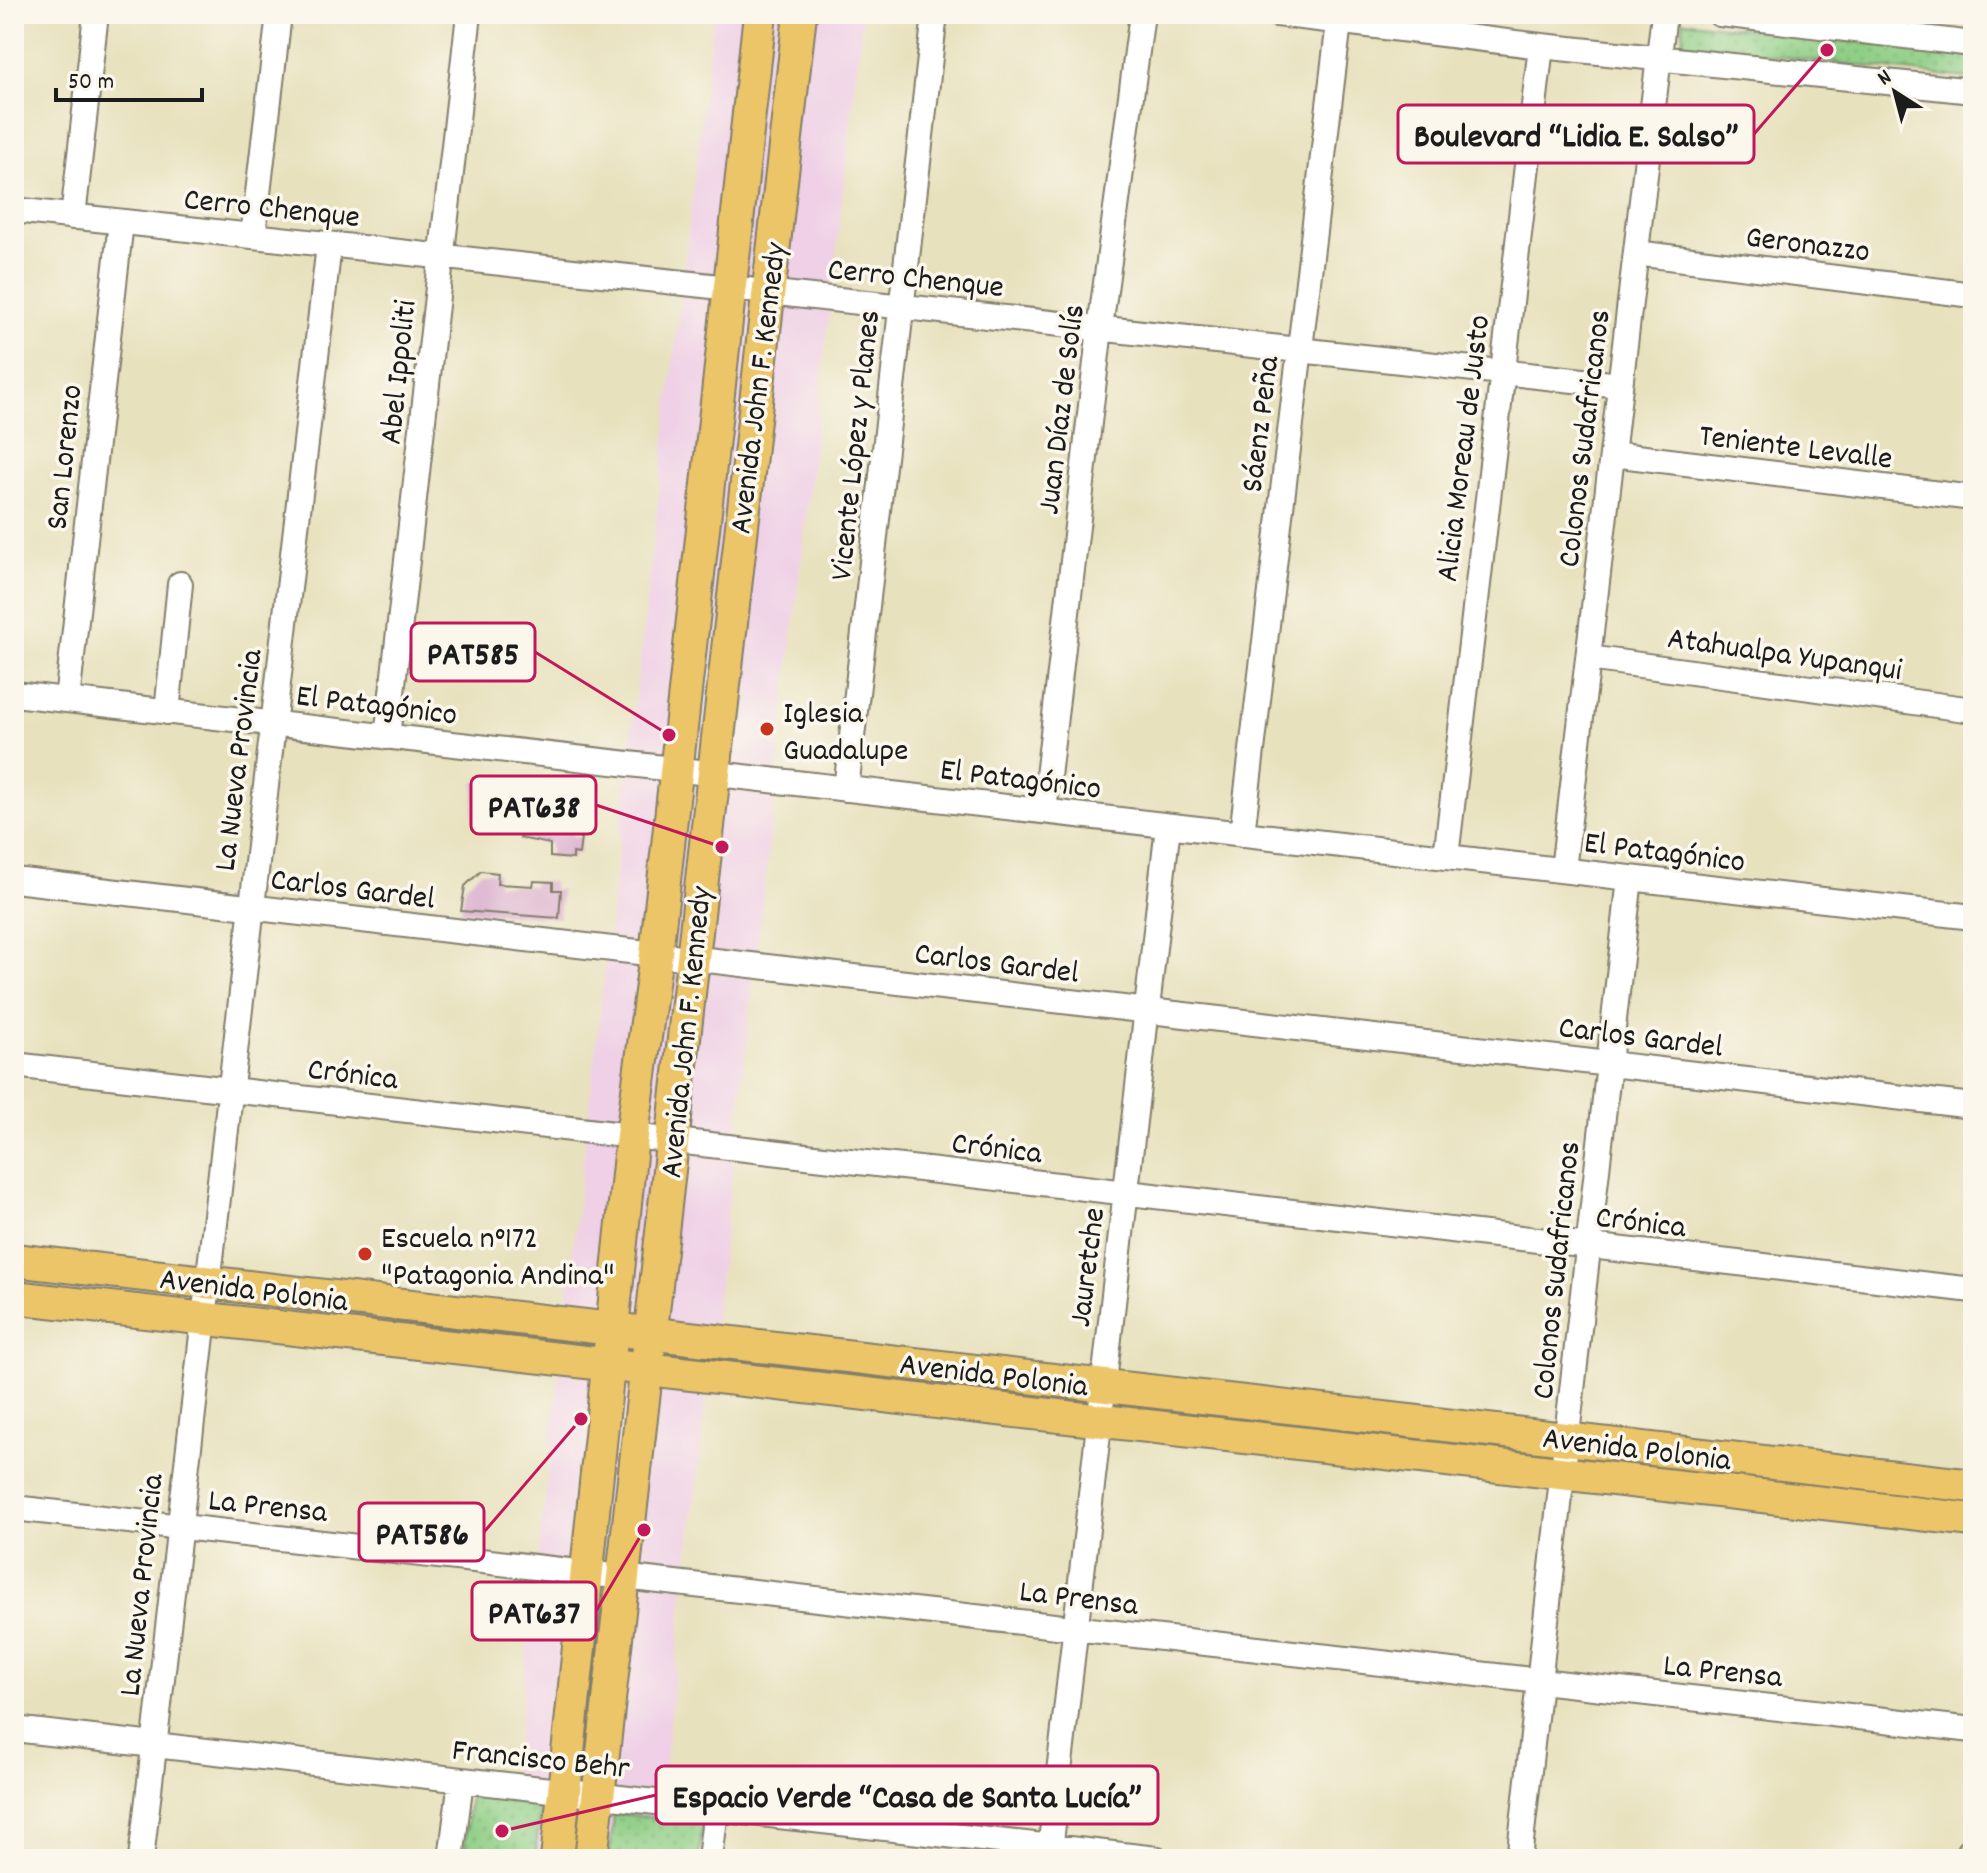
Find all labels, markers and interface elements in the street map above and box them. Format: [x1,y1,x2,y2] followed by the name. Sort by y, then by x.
[56,52,202,102] scale bar
[1855,52,1935,132] north arrow
[1872,63,1899,94] text: N
[68,66,114,100] text: 50 m
[1398,105,1754,163] callout: Boulevard “Lidia E. Salso”
[1414,115,1738,164] text: Boulevard “Lidia E. Salso”
[181,179,362,243] street label: Cerro Chenque
[1743,217,1872,277] street label: Geronazzo
[720,239,802,537] street label: Avenida John F. Kennedy
[825,249,1006,313] street label: Cerro Chenque
[371,298,431,447] street label: Abel Ippoliti
[1028,302,1100,517] street label: Juan Díaz de Solís
[1548,307,1626,570] street label: Colonos Sudafricanos
[821,308,895,583] street label: Vicente López y Planes
[1427,313,1505,585] street label: Alicia Moreau de Justo
[1232,353,1294,495] street label: Sáenz Peña
[36,383,97,532] street label: San Lorenzo
[1696,415,1895,485] street label: Teniente Levalle
[1664,618,1905,696] street label: Atahualpa Yupanqui
[411,623,535,681] callout: PAT585
[427,633,519,682] text: PAT585
[205,646,278,874] street label: La Nueva Provincia
[293,675,460,741] street label: El Patagónico
[783,693,908,776] place label: Iglesia Guadalupe
[758,720,776,738] marker: Iglesia Guadalupe
[937,749,1104,815] street label: El Patagónico
[471,776,596,834] callout: PAT638
[488,786,581,835] text: PAT638
[1581,822,1748,888] street label: El Patagónico
[268,859,438,925] street label: Carlos Gardel
[651,883,727,1181] street label: Avenida John F. Kennedy
[912,933,1082,999] street label: Carlos Gardel
[1556,1007,1726,1073] street label: Carlos Gardel
[305,1049,401,1105] street label: Crónica
[949,1123,1045,1179] street label: Crónica
[1523,1139,1595,1402] street label: Colonos Sudafricanos
[1593,1197,1689,1253] street label: Crónica
[1060,1205,1120,1330] street label: Jauretche
[381,1218,614,1301] place label: Escuela n°172 "Patagonia Andina"
[356,1245,374,1263] marker: Escuela n°172 "Patagonia Andina"
[157,1259,351,1327] street label: Avenida Polonia
[897,1344,1091,1412] street label: Avenida Polonia
[1540,1418,1734,1486] street label: Avenida Polonia
[109,1471,179,1699] street label: La Nueva Provincia
[206,1480,330,1538] street label: La Prensa
[359,1503,484,1561] callout: PAT586
[375,1513,469,1562] text: PAT586
[1016,1571,1141,1631] street label: La Prensa
[472,1582,596,1640] callout: PAT637
[488,1592,580,1641] text: PAT637
[1661,1645,1785,1703] street label: La Prensa
[449,1730,632,1794] street label: Francisco Behr
[656,1766,1158,1824] callout: Espacio Verde “Casa de Santa Lucía”
[672,1776,1142,1825] text: Espacio Verde “Casa de Santa Lucía”

